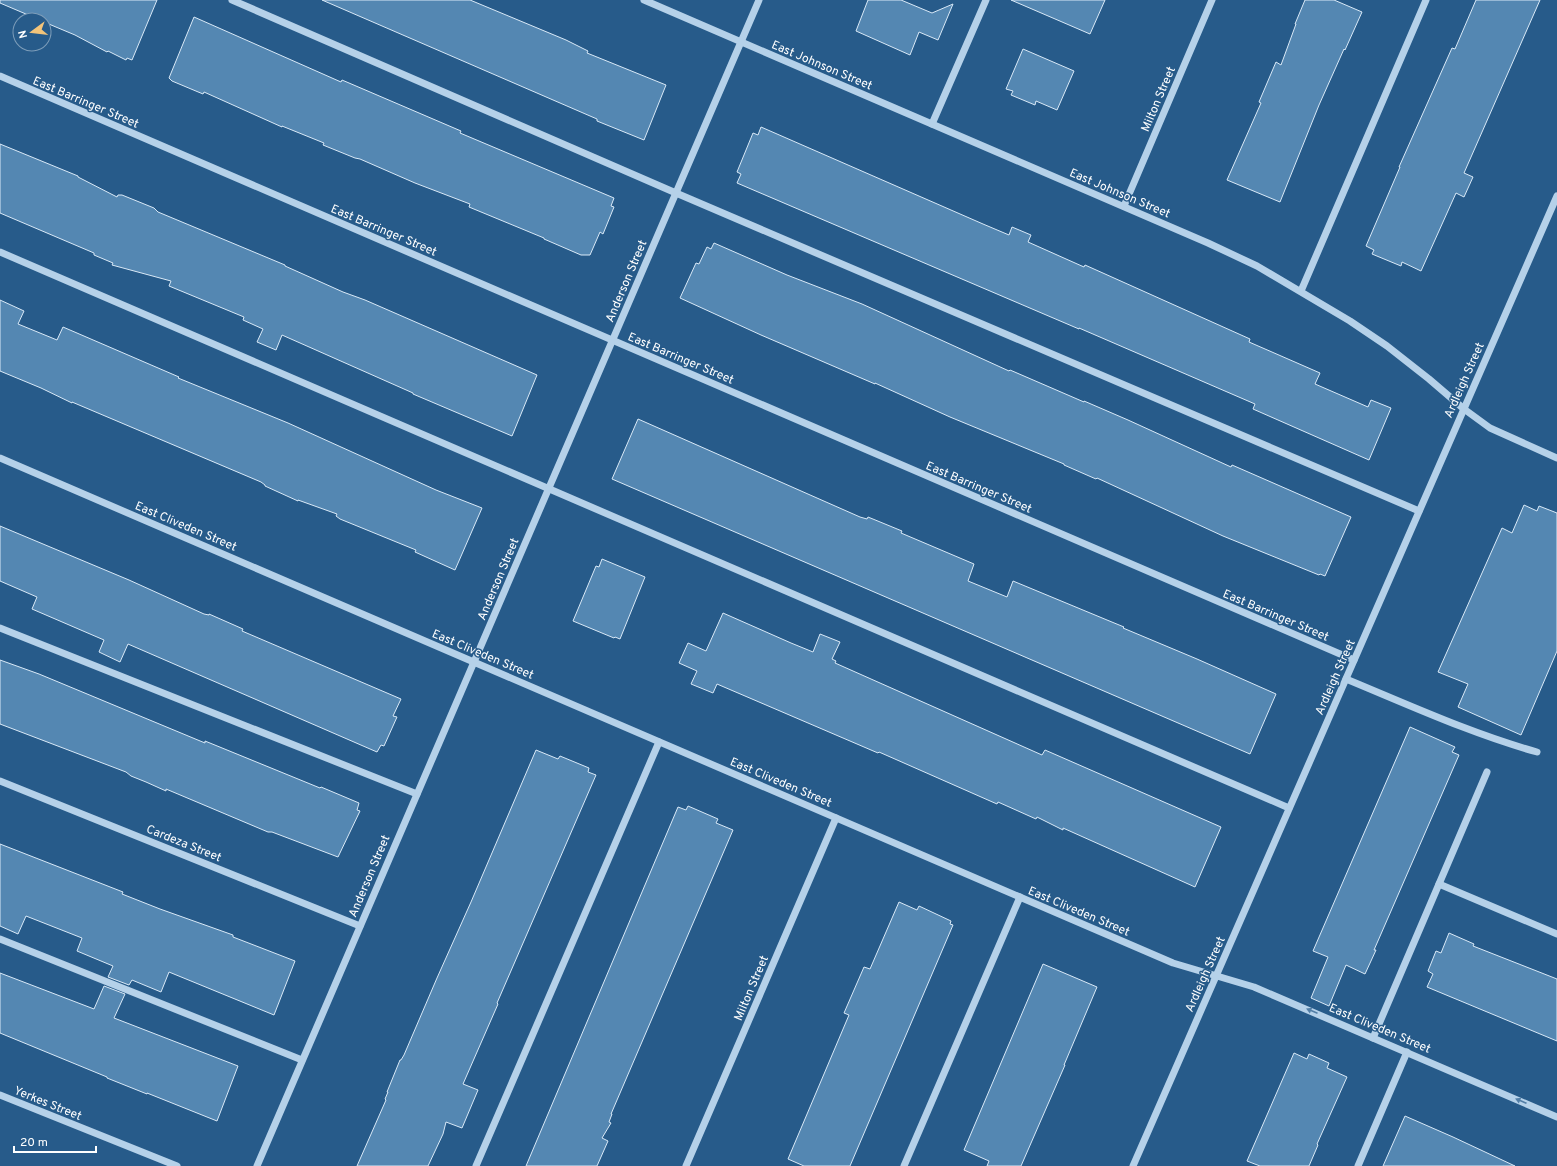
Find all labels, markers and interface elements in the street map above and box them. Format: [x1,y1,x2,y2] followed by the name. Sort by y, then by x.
[12,12,52,52] north arrow
[16,29,31,40] text: N
[769,37,874,94] street label: East Johnson Street
[1138,64,1180,135] street label: Milton Street
[30,73,141,133] street label: East Barringer Street
[1067,165,1172,222] street label: East Johnson Street
[328,201,439,261] street label: East Barringer Street
[602,238,651,325] street label: Anderson Street
[625,329,736,389] street label: East Barringer Street
[1441,340,1489,421] street label: Ardleigh Street
[923,458,1034,518] street label: East Barringer Street
[132,498,239,556] street label: East Cliveden Street
[474,536,523,623] street label: Anderson Street
[1220,586,1331,646] street label: East Barringer Street
[429,626,536,684] street label: East Cliveden Street
[1312,637,1360,718] street label: Ardleigh Street
[727,754,834,812] street label: East Cliveden Street
[144,822,224,866] street label: Cardeza Street
[345,833,394,920] street label: Anderson Street
[1025,883,1132,941] street label: East Cliveden Street
[1182,934,1230,1015] street label: Ardleigh Street
[731,953,773,1024] street label: Milton Street
[1326,1000,1433,1058] street label: East Cliveden Street
[1306,1008,1317,1014] one-way arrow
[11,1083,84,1125] street label: Yerkes Street
[1515,1098,1527,1104] one-way arrow
[14,1128,96,1154] scale bar
[20,1135,48,1151] text: 20 m

